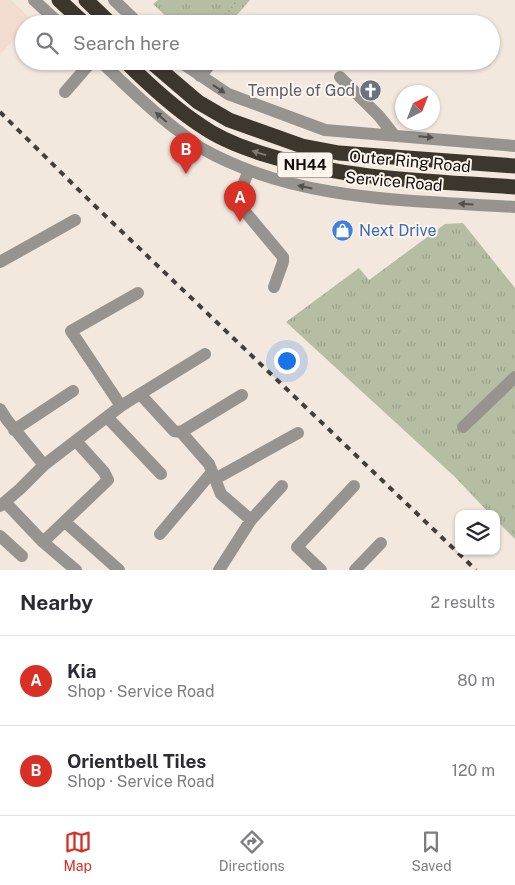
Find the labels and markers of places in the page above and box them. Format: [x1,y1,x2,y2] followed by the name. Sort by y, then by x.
[359,78,383,102] church icon: Temple of God
[248,81,355,100] place label: Temple of God
[170,133,202,174] pin: B
[224,181,256,222] pin: A
[331,218,355,242] shop icon: Next Drive
[359,221,437,240] place label: Next Drive

